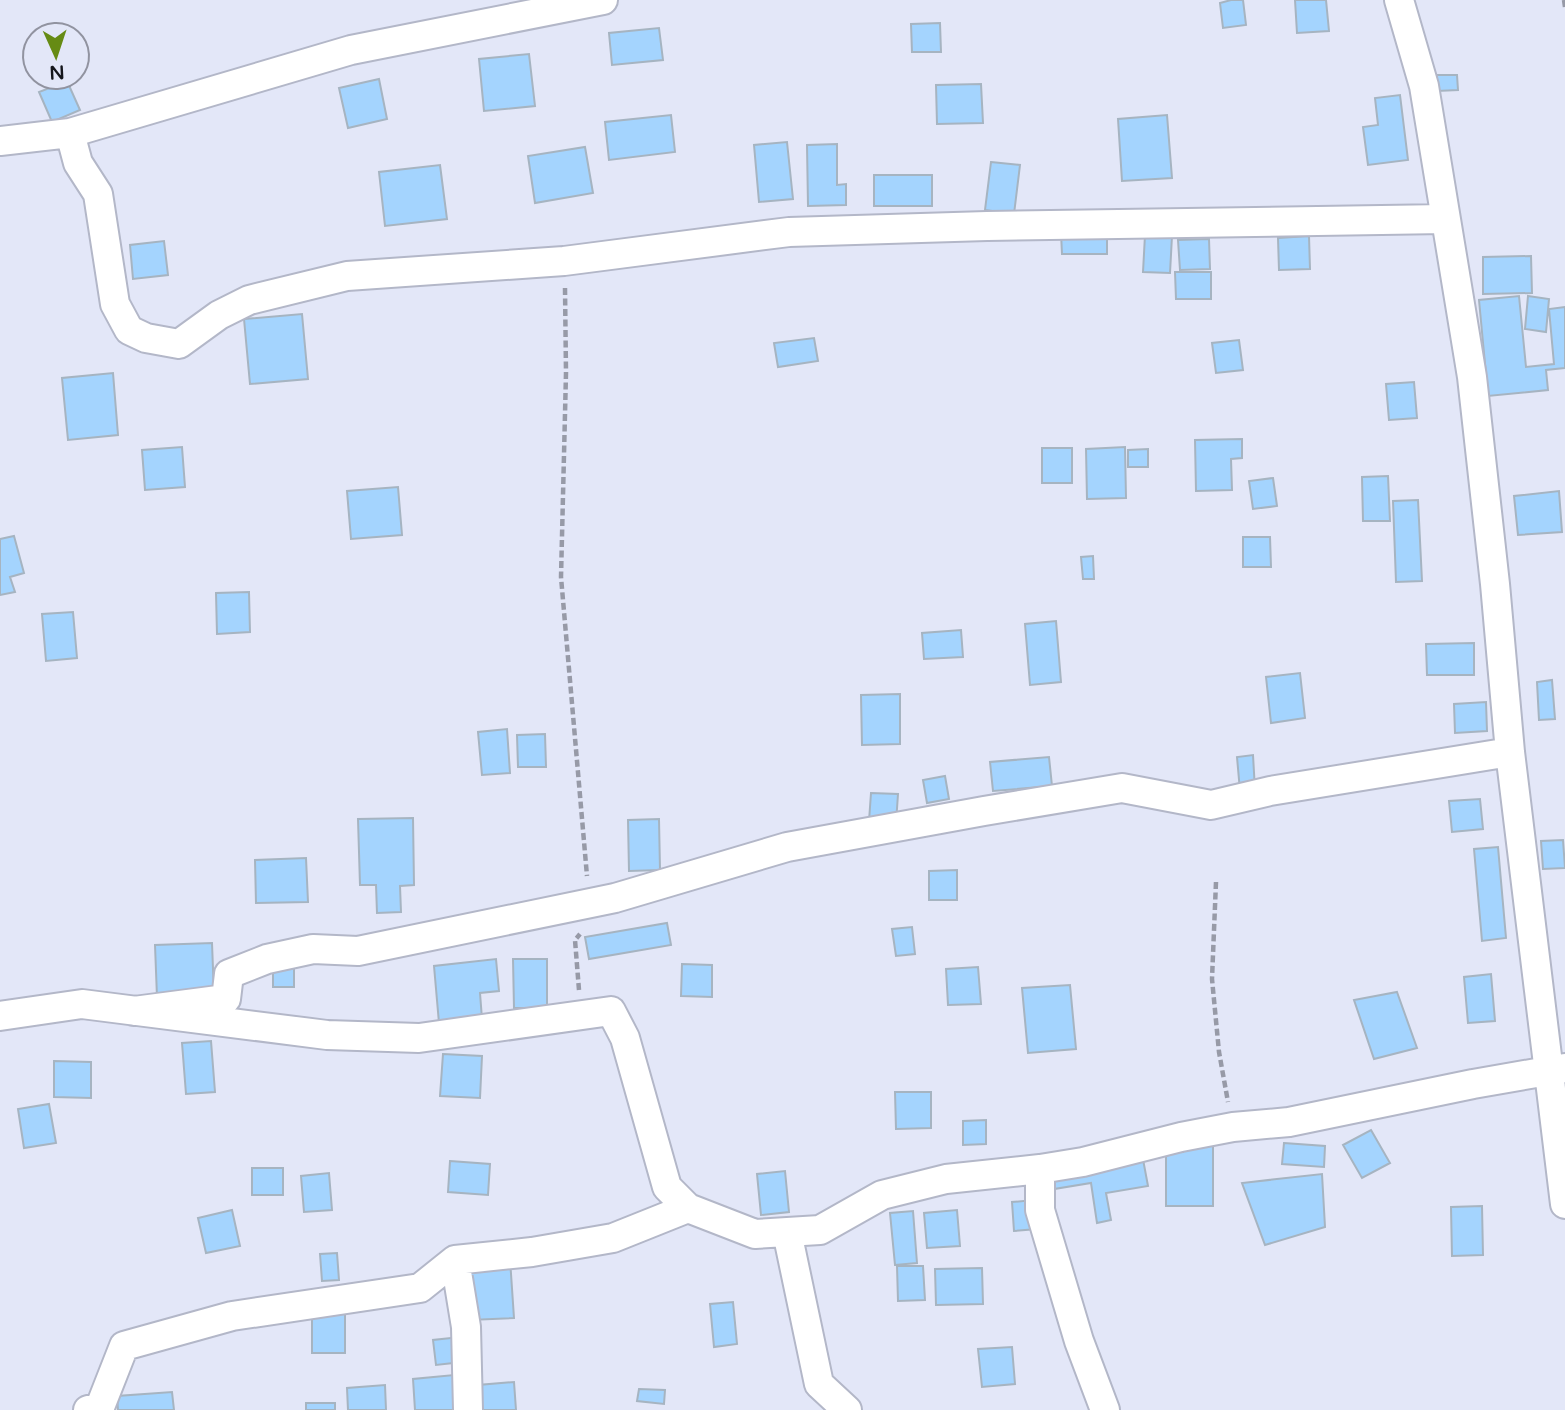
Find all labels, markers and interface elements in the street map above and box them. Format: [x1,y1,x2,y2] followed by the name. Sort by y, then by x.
[21,21,91,91] north arrow
[49,61,65,83] text: N

